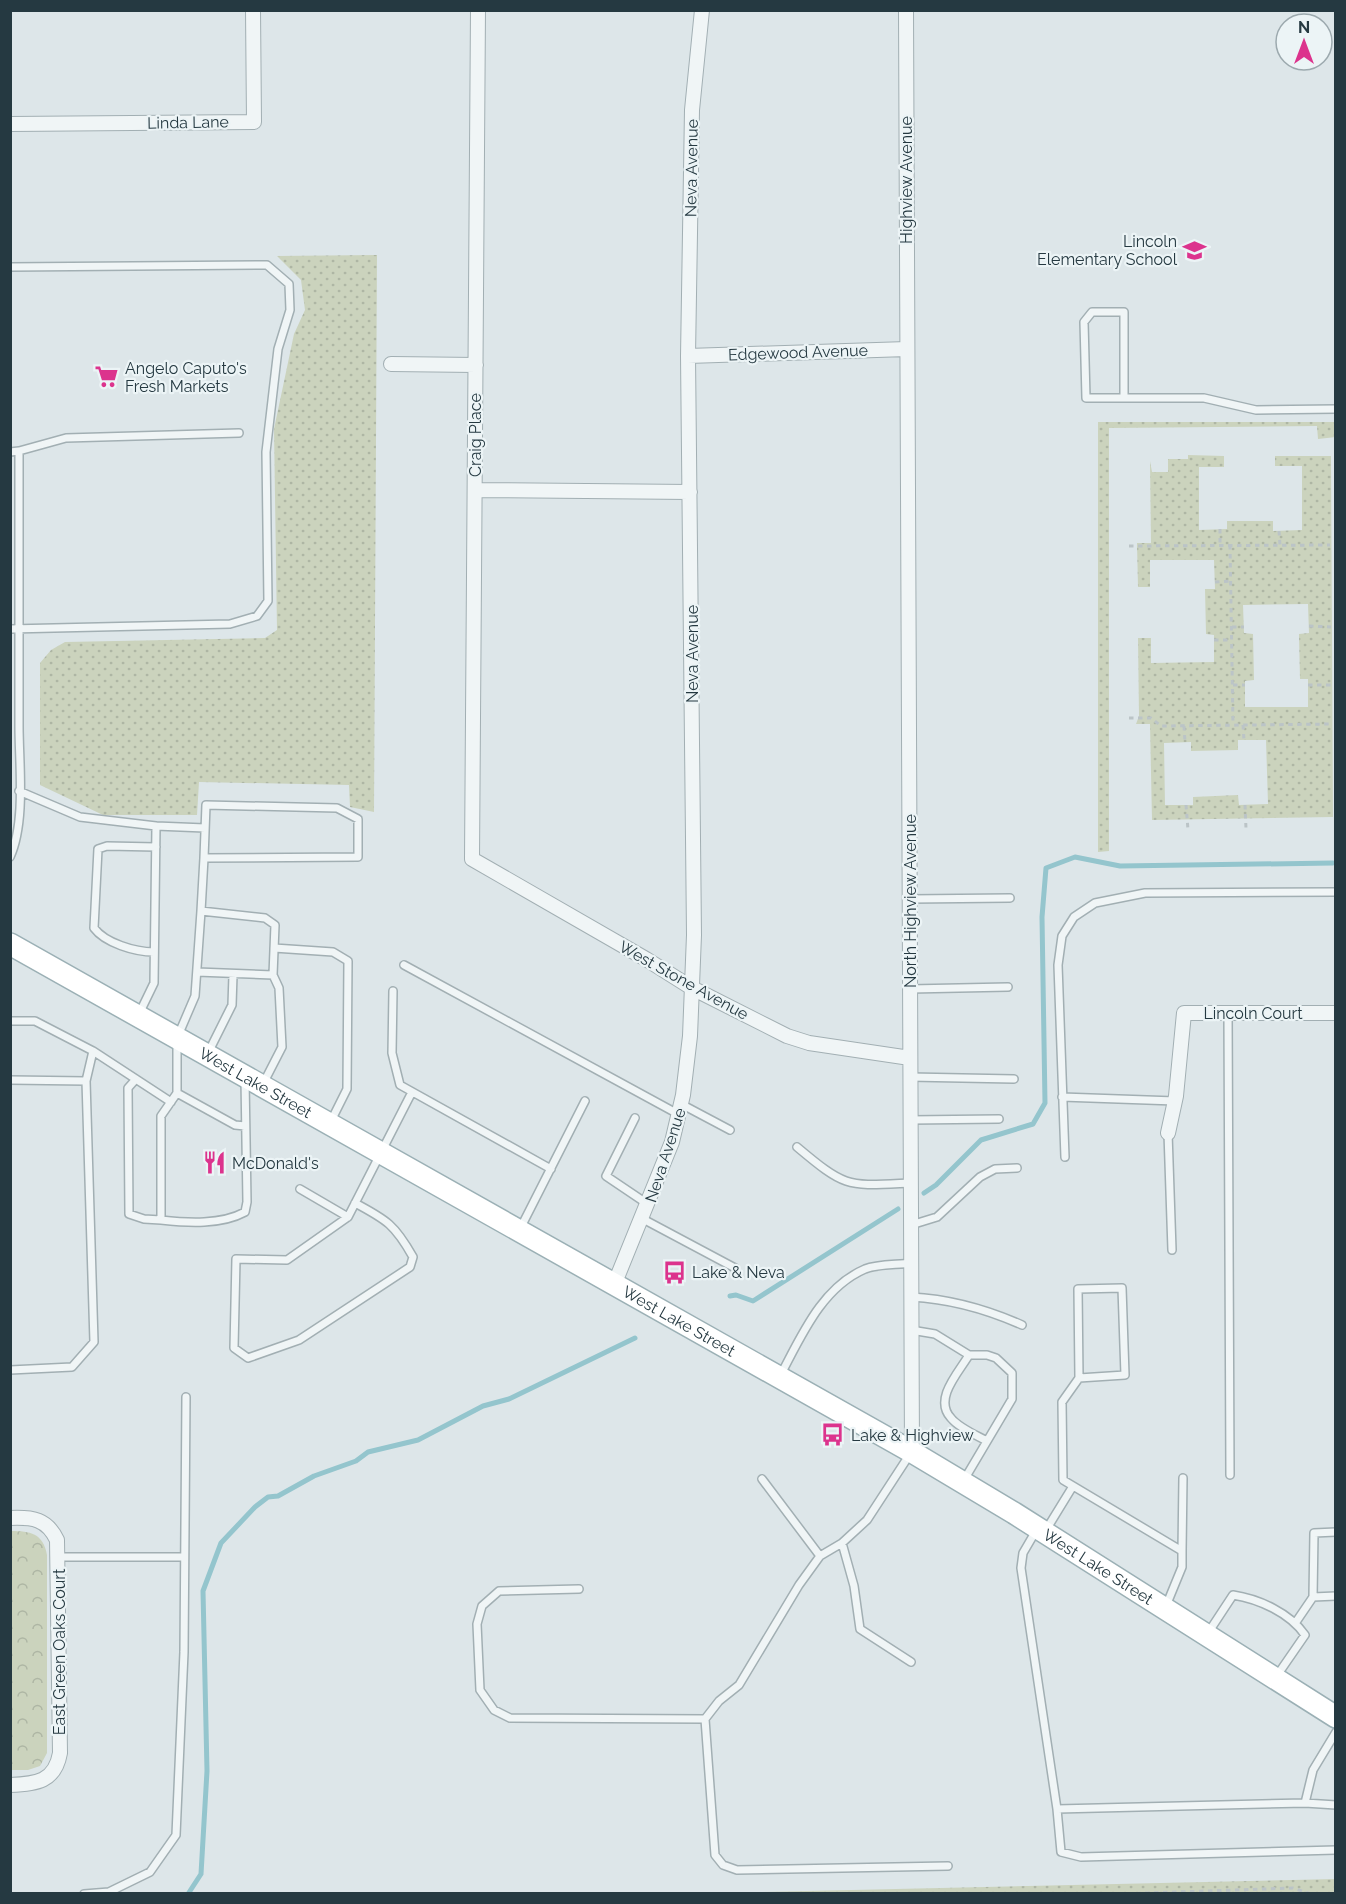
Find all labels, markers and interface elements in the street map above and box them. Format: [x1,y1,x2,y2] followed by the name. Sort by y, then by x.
[1274,12,1334,72] north arrow
[1298,18,1310,37] text: N
[147,112,229,133] street label: Linda Lane
[897,116,916,244] street label: Highview Avenue
[681,119,702,217] street label: Neva Avenue
[1037,232,1178,269] place label: Lincoln Elementary School
[1182,237,1208,263] school or university icon: Lincoln Elementary School
[728,341,868,364] street label: Edgewood Avenue
[125,359,247,396] place label: Angelo Caputo's Fresh Markets
[94,364,120,390] supermarket icon: Angelo Caputo's Fresh Markets
[466,393,485,477] street label: Craig Place
[683,605,702,703] street label: Neva Avenue
[901,814,920,988] street label: North Highview Avenue
[616,937,752,1024] street label: West Stone Avenue
[1203,1004,1303,1023] street label: Lincoln Court
[196,1044,316,1122] street label: West Lake Street
[641,1106,690,1205] street label: Neva Avenue
[201,1150,227,1176] restaurant icon: McDonald's
[232,1154,319,1173] place label: McDonald's
[661,1259,687,1285] bus stop icon: Lake & Neva
[692,1263,785,1282] place label: Lake & Neva
[619,1282,739,1361] street label: West Lake Street
[820,1422,846,1448] bus stop icon: Lake & Highview
[851,1426,974,1445] place label: Lake & Highview
[1040,1525,1157,1609] street label: West Lake Street
[50,1568,69,1735] street label: East Green Oaks Court

